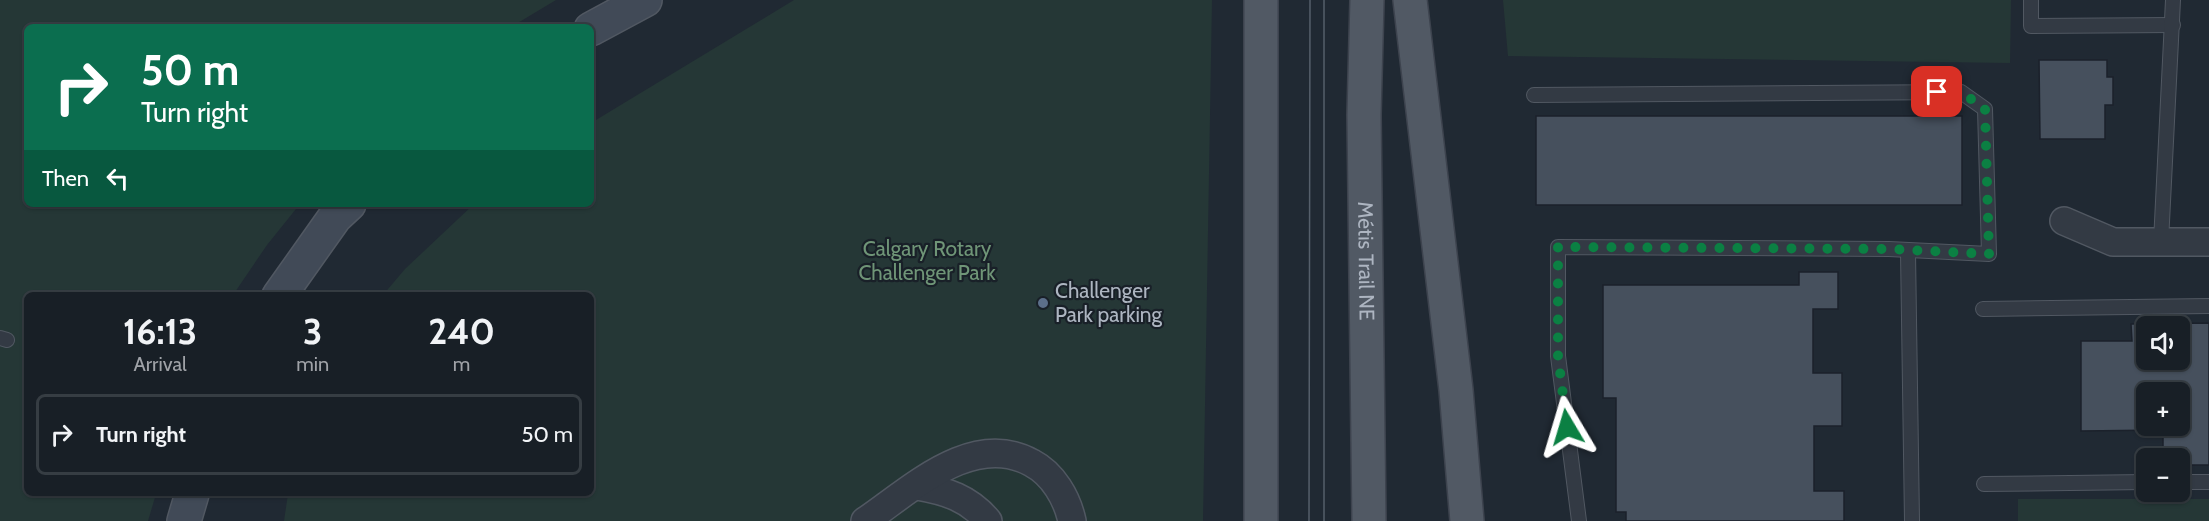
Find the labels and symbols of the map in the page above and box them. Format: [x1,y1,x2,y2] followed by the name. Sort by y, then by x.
[1911,66,1962,117] pin
[1353,201,1380,321] street label: Métis Trail NE
[858,236,996,285] park label: Calgary Rotary Challenger Park
[1055,278,1163,327] place label: Challenger Park parking
[1036,296,1050,310] marker: Challenger Park parking
[1535,395,1599,459] position arrow

